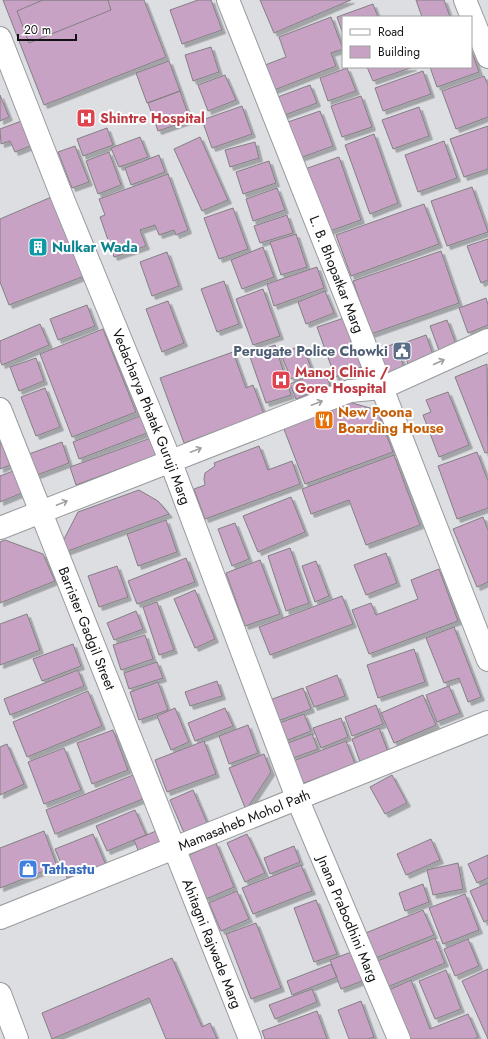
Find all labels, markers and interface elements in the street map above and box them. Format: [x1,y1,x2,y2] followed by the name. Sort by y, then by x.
[18,16,76,42] scale bar
[342,16,472,68] legend
[24,21,51,39] text: 20 m
[378,23,404,41] text: Road
[378,43,420,61] text: Building
[75,107,97,129] hospital icon: Shintre Hospital
[100,108,205,128] place label: Shintre Hospital
[305,213,369,336] street label: L. B. Bhopatkar Marg
[27,236,49,258] building icon: Nulkar Wada
[52,237,138,257] place label: Nulkar Wada
[107,326,196,507] street label: Vedacharya Phatak Guruji Marg
[391,340,413,362] public building icon: Perugate Police Chowki
[233,341,388,361] place label: Perugate Police Chowki
[433,358,445,365] one-way arrow
[295,362,389,398] place label: Manoj Clinic / Gore Hospital
[270,369,292,391] hospital icon: Manoj Clinic / Gore Hospital
[311,399,323,407] one-way arrow
[338,402,444,438] place label: New Poona Boarding House
[313,409,335,431] restaurant icon: New Poona Boarding House
[190,445,202,453] one-way arrow
[56,498,68,506] one-way arrow
[54,564,121,694] street label: Barrister Gadgil Street
[175,784,313,856] street label: Mamasaheb Mohol Path
[312,851,384,985] street label: Jnana Prabodhini Marg
[17,858,39,880] shop icon: Tathastu
[42,859,95,879] place label: Tathastu
[177,876,247,1011] street label: Ahitagni Rajwade Marg

